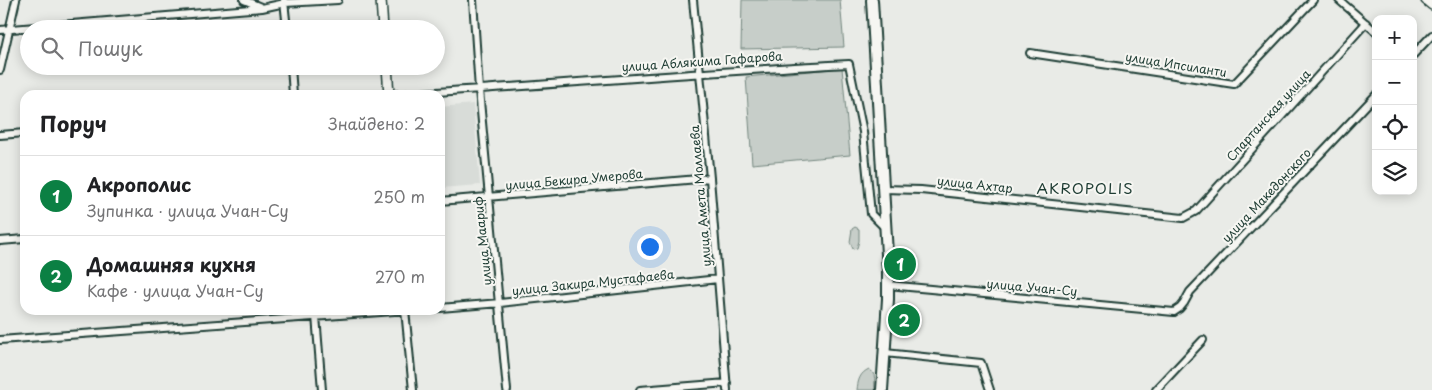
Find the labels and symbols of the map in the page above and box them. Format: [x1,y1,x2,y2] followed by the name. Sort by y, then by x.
[621,46,784,76] street label: улица Аблякима Гафарова
[1124,47,1228,81] street label: улица Ипсиланти
[1222,65,1315,165] street label: Спартанская улица
[685,124,715,268] street label: улица Амета Моллаева
[1217,144,1315,246] street label: улица Македонского
[504,164,644,194] street label: улица Бекира Умерова
[936,171,1014,197] street label: улица Ахтар
[1036,176,1134,199] district label: AKROPOLIS
[468,195,496,286] street label: улица Маариф
[637,234,663,260] your location
[884,245,916,283] pin: 1
[511,264,676,299] street label: улица Закира Мустафаева
[986,274,1078,300] street label: улица Учан-Су
[888,301,920,339] pin: 2

